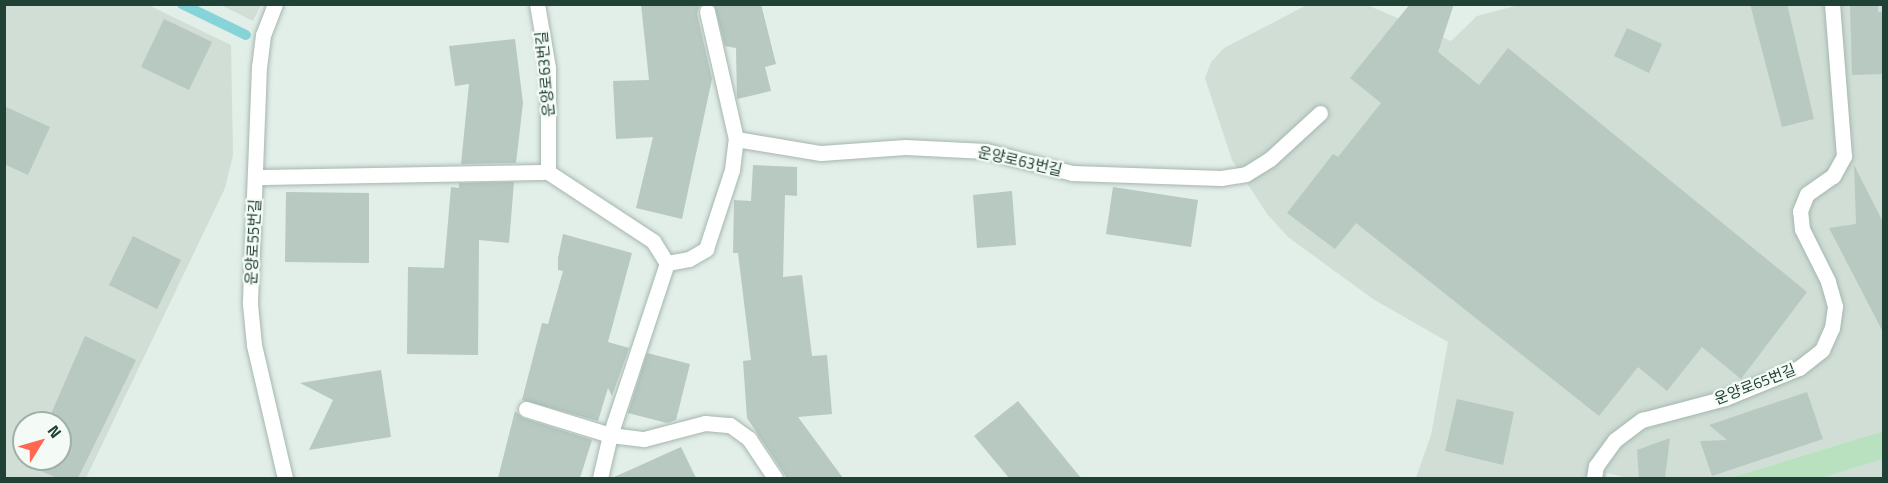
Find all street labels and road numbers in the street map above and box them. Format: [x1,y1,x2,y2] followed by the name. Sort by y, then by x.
[532,30,558,118] street label: 운양로63번길
[976,143,1064,179] street label: 운양로63번길
[242,199,264,285] street label: 운양로55번길
[1712,360,1798,408] street label: 운양로65번길

